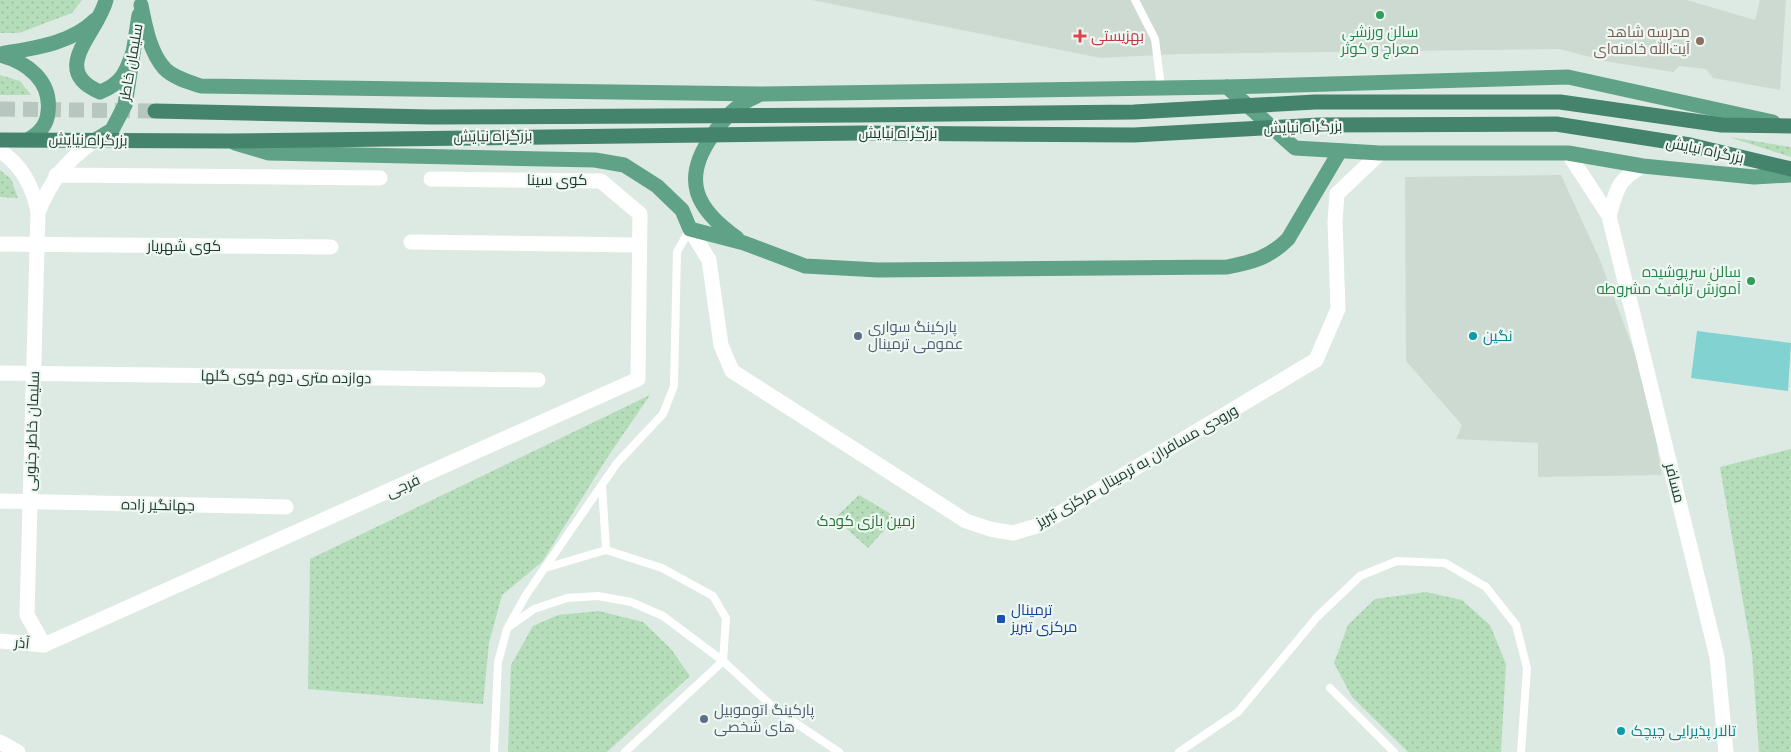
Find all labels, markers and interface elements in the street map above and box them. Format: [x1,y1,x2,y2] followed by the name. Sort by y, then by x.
[1374,9,1386,21] marker: سالن ورزشی معراج و کوثر
[116,22,149,103] street label: سلیمان خاطر
[1340,24,1419,60] place label: سالن ورزشی معراج و کوثر
[1593,24,1690,60] place label: مدرسه شاهد آیت‌الله خامنه‌ای
[1091,28,1144,47] place label: بهزیستی
[1073,29,1087,43] marker: بهزیستی
[1694,35,1706,47] marker: مدرسه شاهد آیت‌الله خامنه‌ای
[1263,118,1343,139] street label: بزرگراه نیایش
[859,125,937,144] street label: بزرگراه نیایش
[453,127,533,148] street label: بزرگراه نیایش
[48,131,128,152] street label: بزرگراه نیایش
[1664,134,1745,169] street label: بزرگراه نیایش
[527,172,587,191] street label: کوی سینا
[146,238,221,257] street label: کوی شهریار
[1596,264,1741,300] place label: سالن سرپوشیده آموزش ترافیک مشروطه
[1745,275,1757,287] marker: سالن سرپوشیده آموزش ترافیک مشروطه
[868,319,963,355] place label: پارکینگ سواری عمومی ترمینال
[1483,328,1513,347] place label: نگین
[852,330,864,342] marker: پارکینگ سواری عمومی ترمینال
[1467,330,1479,342] marker: نگین
[200,368,372,389] street label: دوازده متری دوم کوی گلها
[22,371,45,491] street label: سلیمان خاطر جنوبی
[1032,402,1242,534] street label: ورودی مسافران به ترمینال مرکزی تبریز
[1659,460,1688,505] street label: مسافر
[384,472,424,503] street label: فرجی
[121,496,195,517] street label: جهانگیر زاده
[817,513,915,532] park label: زمین بازی کودک
[1010,602,1077,638] place label: ترمینال مرکزی تبریز
[995,613,1007,625] marker: ترمینال مرکزی تبریز
[12,634,30,655] street label: آذر
[714,702,814,738] place label: پارکینگ اتوموبیل های شخصی
[698,713,710,725] marker: پارکینگ اتوموبیل های شخصی
[1631,723,1736,742] place label: تالار پذیرایی چیچک
[1615,725,1627,737] marker: تالار پذیرایی چیچک

